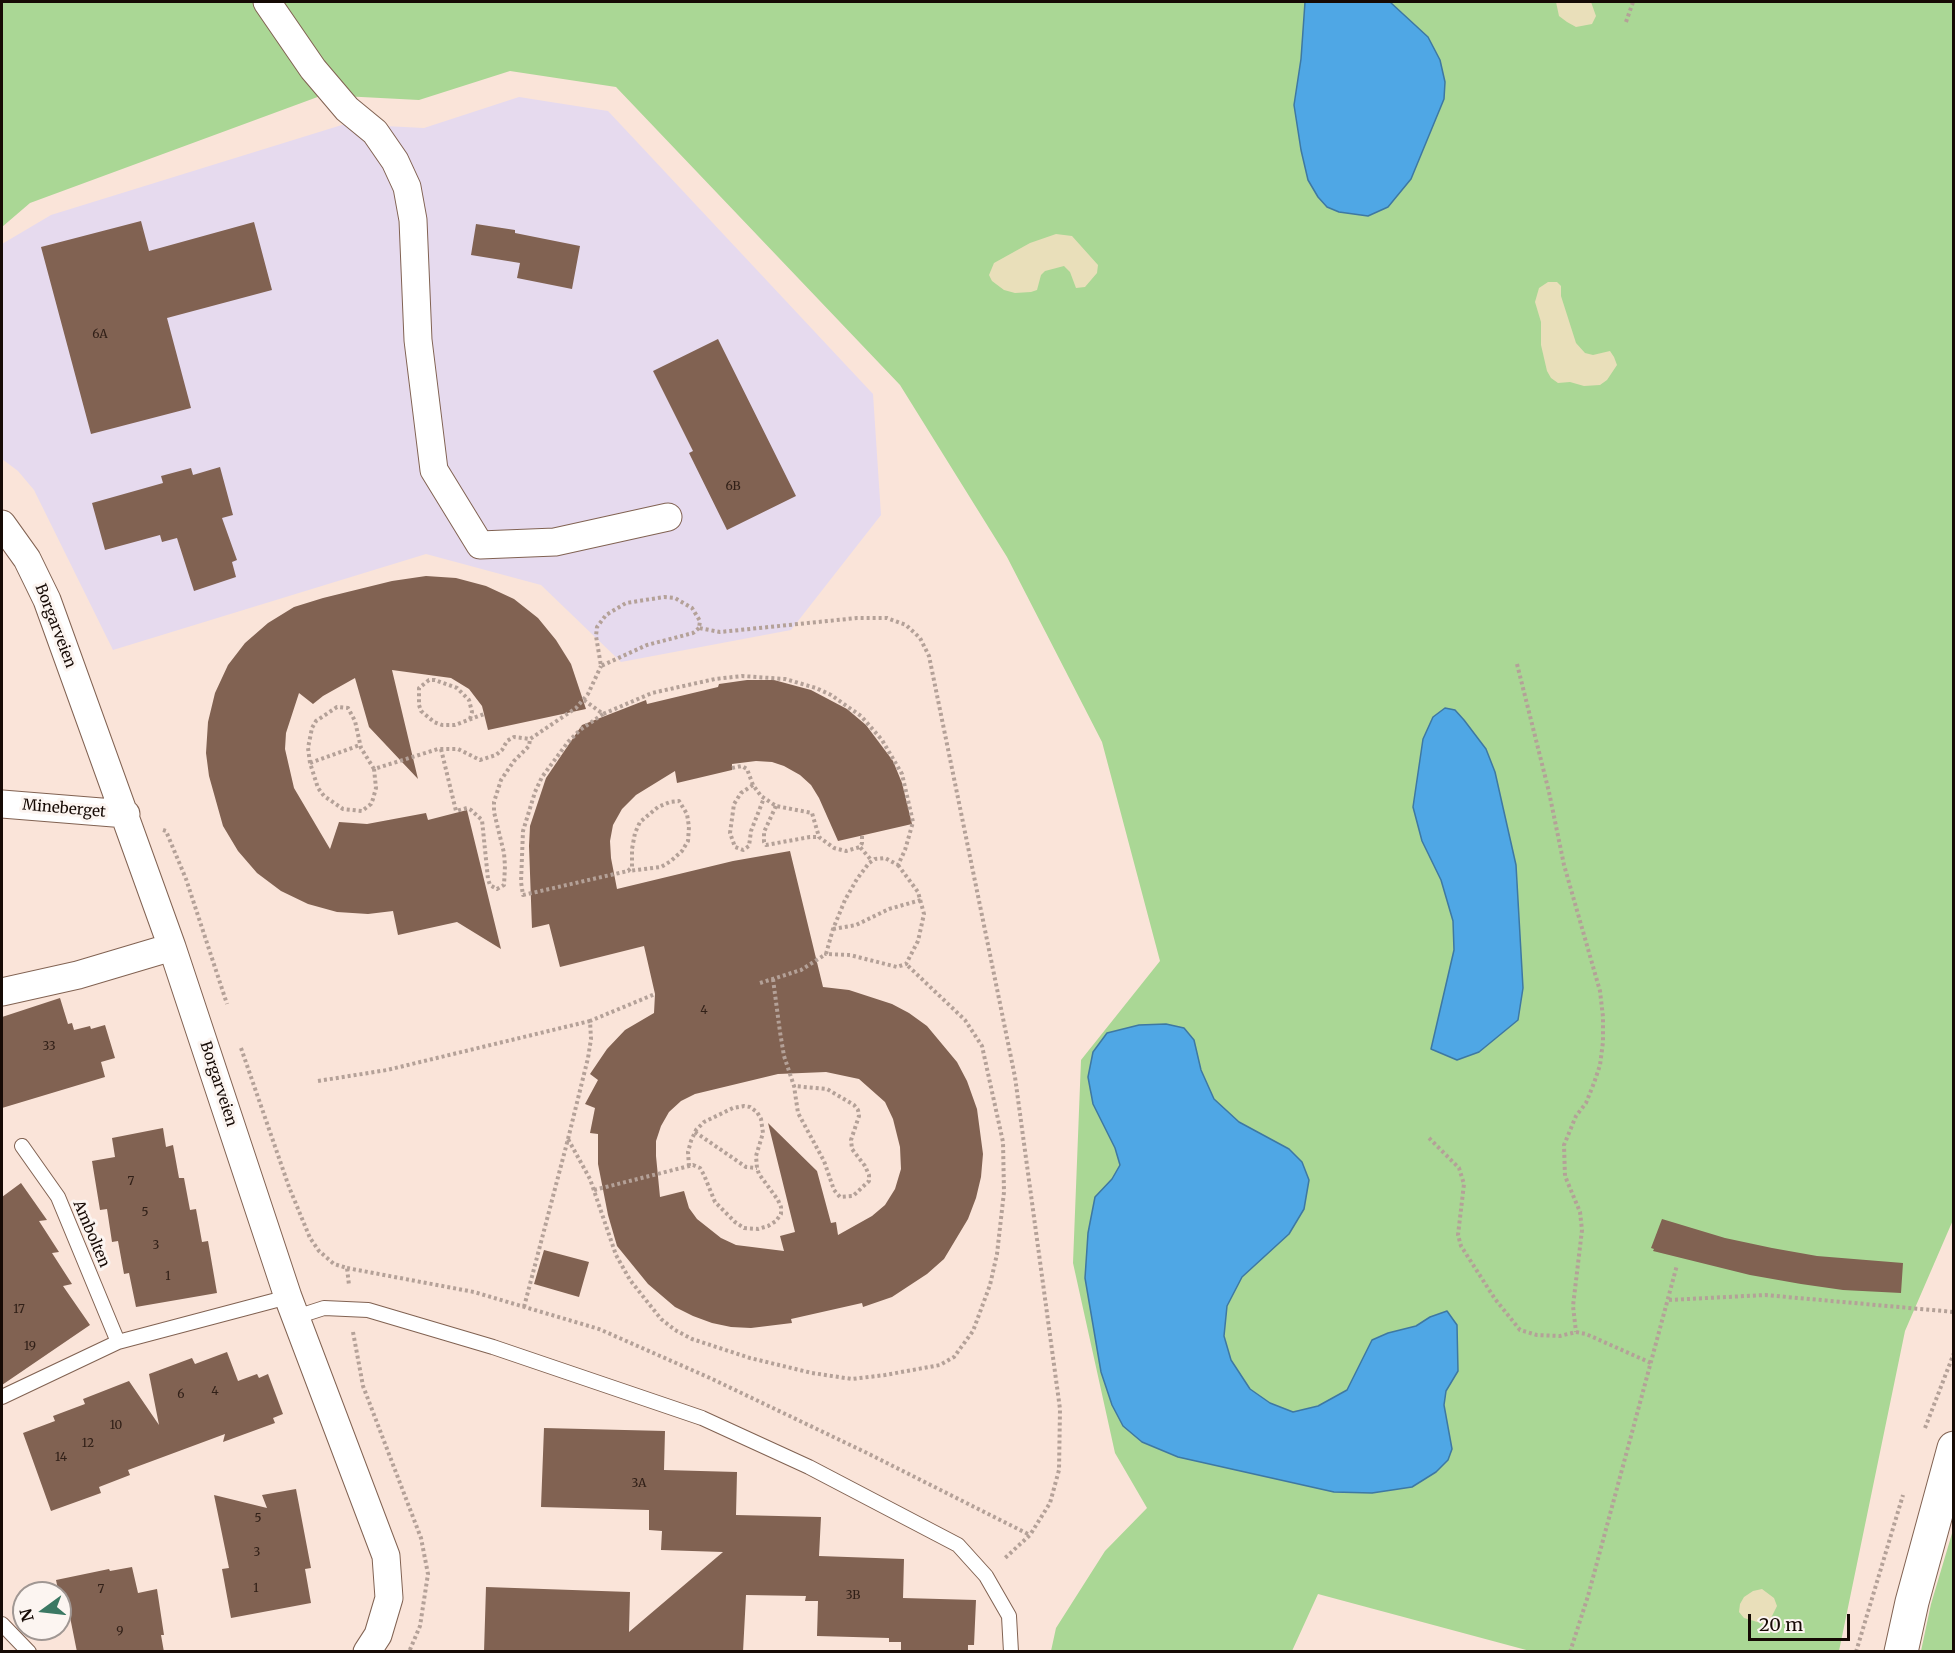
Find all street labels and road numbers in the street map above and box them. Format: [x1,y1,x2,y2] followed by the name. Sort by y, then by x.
[31,581,79,671] street label: Borgarveien
[22,796,106,822] street label: Mineberget
[196,1039,240,1129] street label: Borgarveien
[69,1198,113,1270] street label: Ambolten

